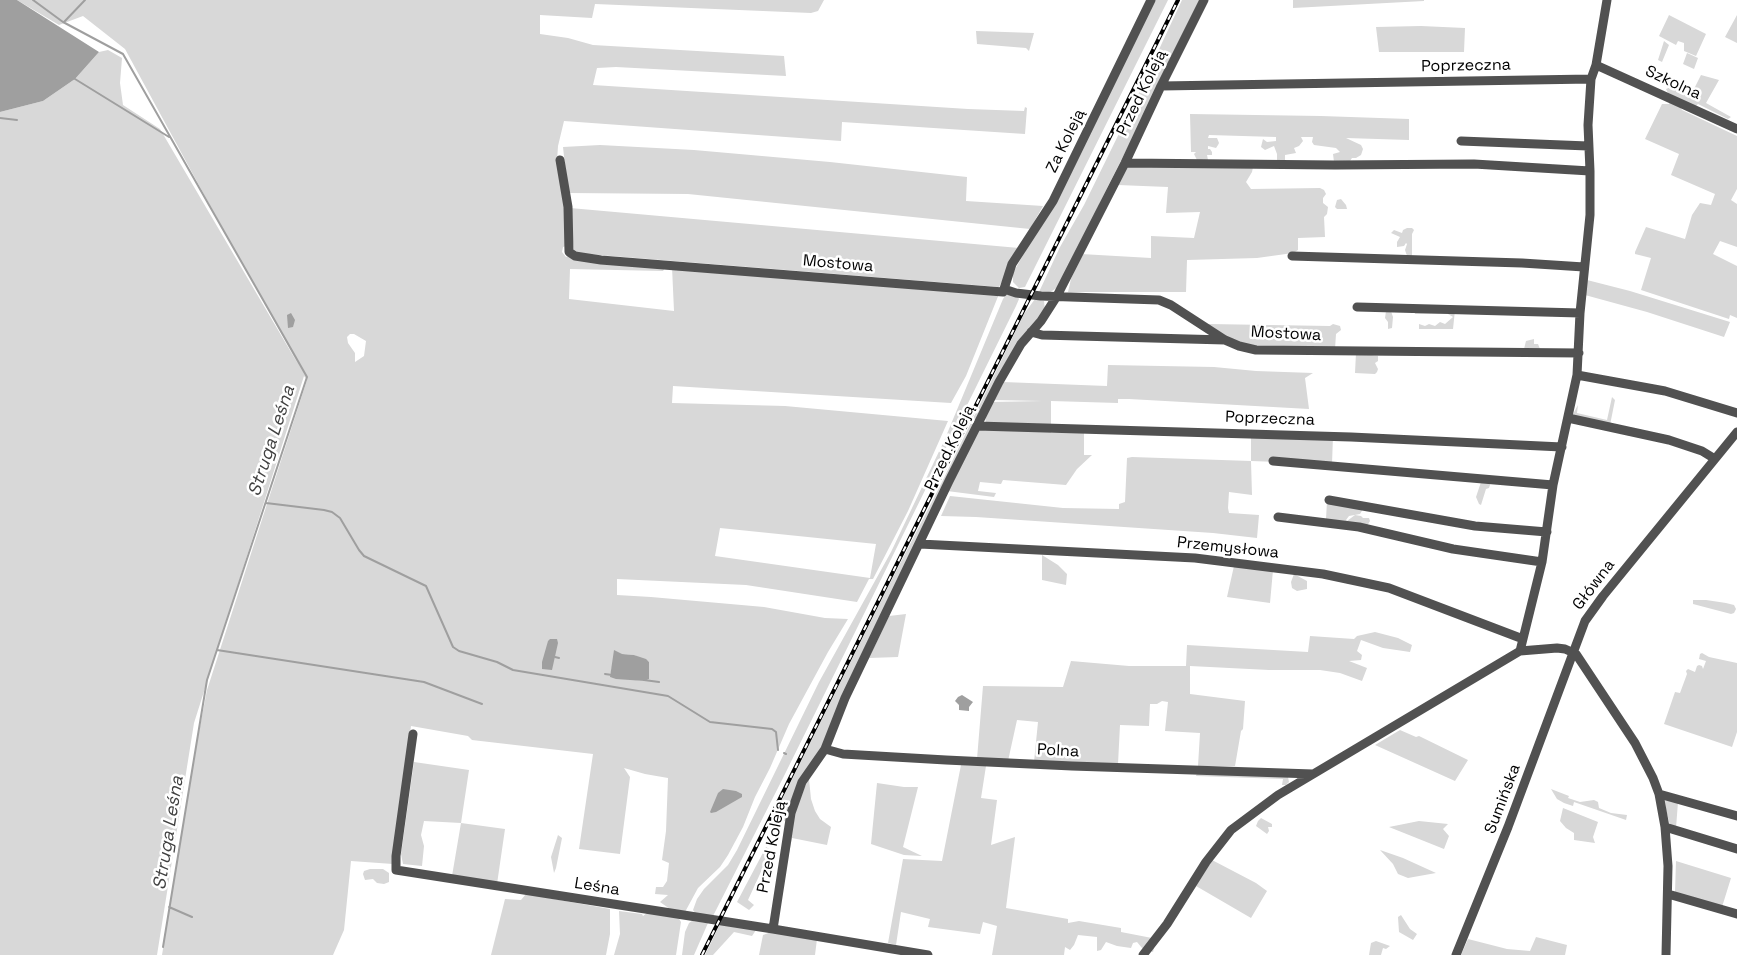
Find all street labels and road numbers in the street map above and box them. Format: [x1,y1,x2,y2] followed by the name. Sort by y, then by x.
[1113,47,1171,139] street label: Przed Koleją
[1421,56,1511,76] street label: Poprzeczna
[1642,62,1704,104] street label: Szkolna
[1042,106,1090,176] street label: Za Koleją
[802,251,874,277] street label: Mostowa
[1250,323,1322,345] street label: Mostowa
[921,402,979,494] street label: Przed Koleją
[1225,408,1315,430] street label: Poprzeczna
[1176,533,1280,563] street label: Przemysłowa
[1569,556,1619,614] street label: Główna
[1036,740,1080,762] street label: Polna
[1481,761,1525,837] street label: Sumińska
[754,799,790,895] street label: Przed Koleją
[573,874,621,900] street label: Leśna

